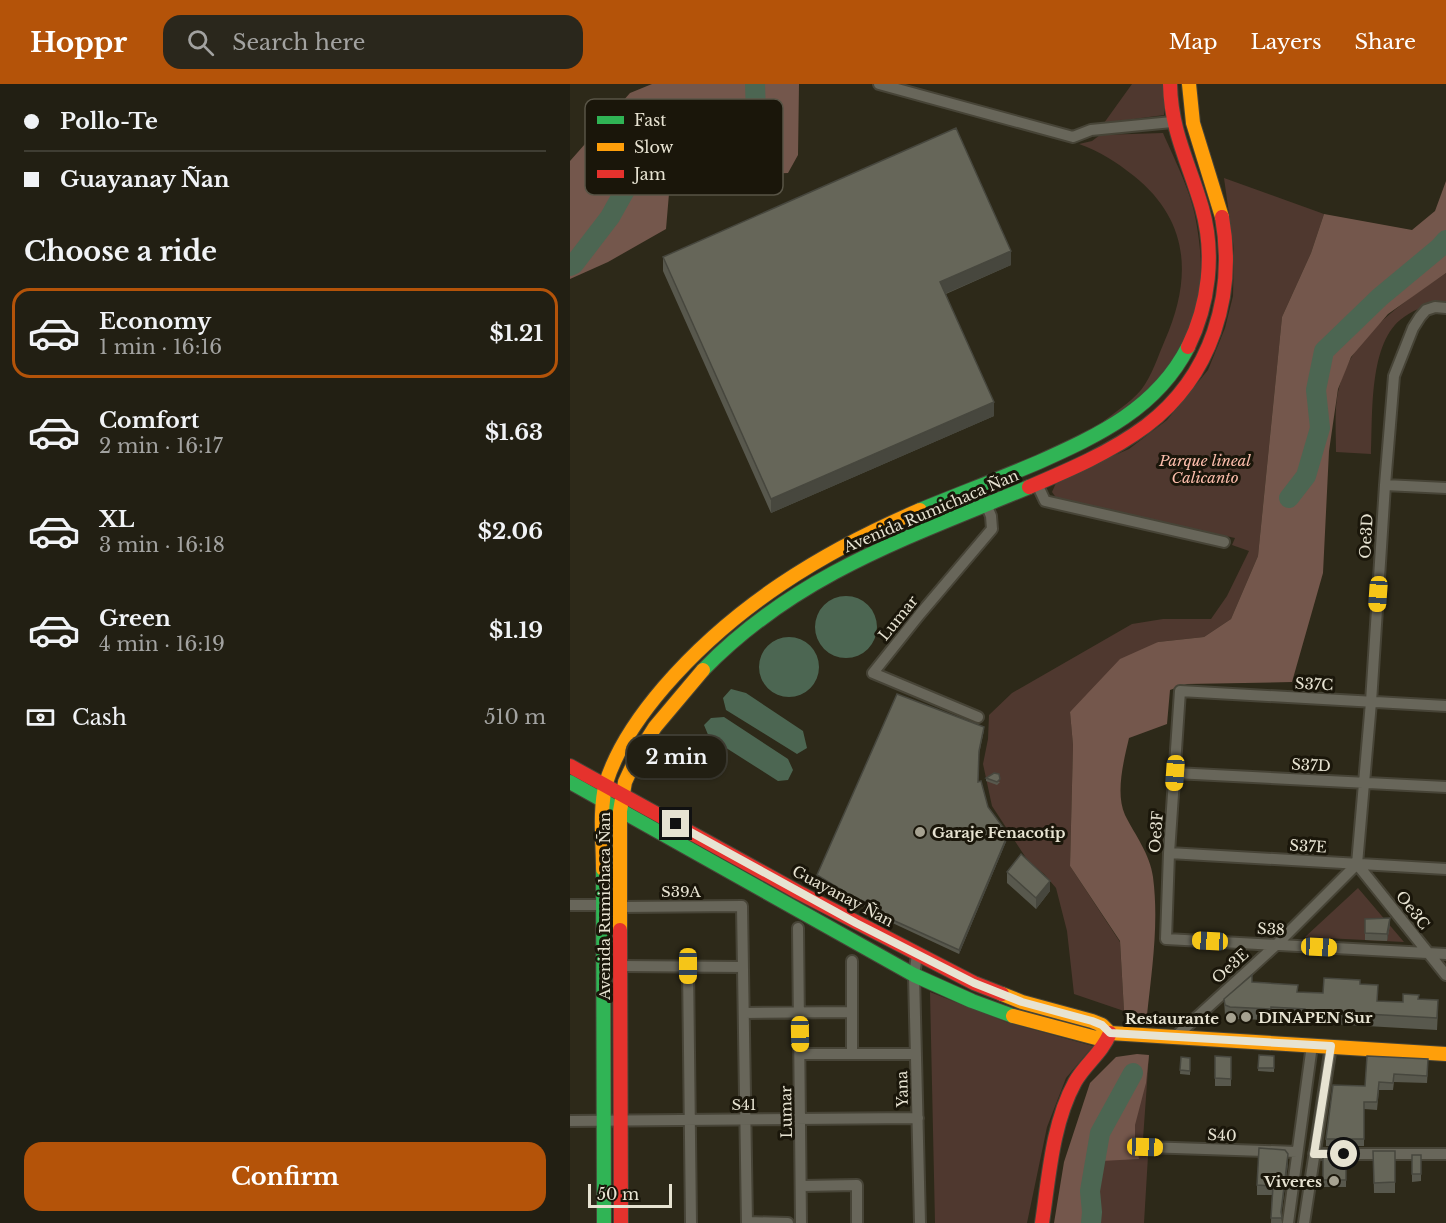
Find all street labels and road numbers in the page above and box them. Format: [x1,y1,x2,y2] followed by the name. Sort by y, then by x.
[840,466,1021,557] street label: Avenida Rumichaca Ñan
[1355,513,1377,559] street label: Oe3D
[874,591,922,644] street label: Lumar
[1294,674,1334,694] street label: S37C
[1291,754,1331,776] street label: S37D
[1145,810,1167,854] street label: Oe3F
[595,812,614,1001] street label: Avenida Rumichaca Ñan
[1289,836,1327,856] street label: S37E
[789,861,897,931] street label: Guayanay Ñan
[661,882,701,901] street label: S39A
[1392,887,1434,933] street label: Oe3C
[1257,919,1285,939] street label: S38
[1208,945,1252,987] street label: Oe3E
[892,1070,912,1108] street label: Yana
[776,1085,796,1138] street label: Lumar
[731,1095,757,1114] street label: S41
[1207,1125,1237,1145] street label: S40

